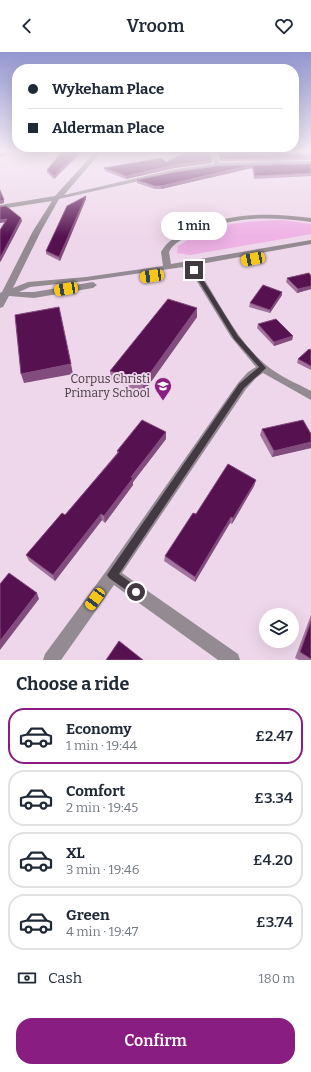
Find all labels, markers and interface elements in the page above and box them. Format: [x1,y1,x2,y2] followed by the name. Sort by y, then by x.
[16,15,38,37] icon: back
[127,15,184,37] text: Vroom
[273,15,295,37] icon: heart
[52,80,164,98] text: Wykeham Place
[52,119,164,137] text: Alderman Place
[161,212,227,240] callout: 1 min
[178,218,210,233] text: 1 min
[240,251,266,267] car
[185,261,203,279] route end
[139,268,165,284] car
[53,281,79,297] car
[64,372,151,400] place label: Corpus Christi Primary School
[153,376,173,401] school or university icon: Corpus Christi Primary School
[127,583,145,601] route start
[83,586,107,612] car
[259,608,299,648] map controls
[259,608,299,648] button: layers
[16,673,129,695] text: Choose a ride
[18,718,54,754] icon: car
[66,720,132,738] text: Economy
[255,727,293,745] text: £2.47
[66,738,137,753] text: 1 min · 19:44
[18,780,54,816] icon: car
[66,782,125,800] text: Comfort
[254,789,293,807] text: £3.34
[66,800,138,815] text: 2 min · 19:45
[18,842,54,878] icon: car
[66,844,85,862] text: XL
[253,851,293,869] text: £4.20
[66,862,139,877] text: 3 min · 19:46
[18,904,54,940] icon: car
[66,906,110,924] text: Green
[256,913,293,931] text: £3.74
[66,924,138,939] text: 4 min · 19:47
[16,967,38,989] icon: cash
[48,969,82,987] text: Cash
[259,971,295,986] text: 180 m
[16,1018,295,1064] button: Confirm

